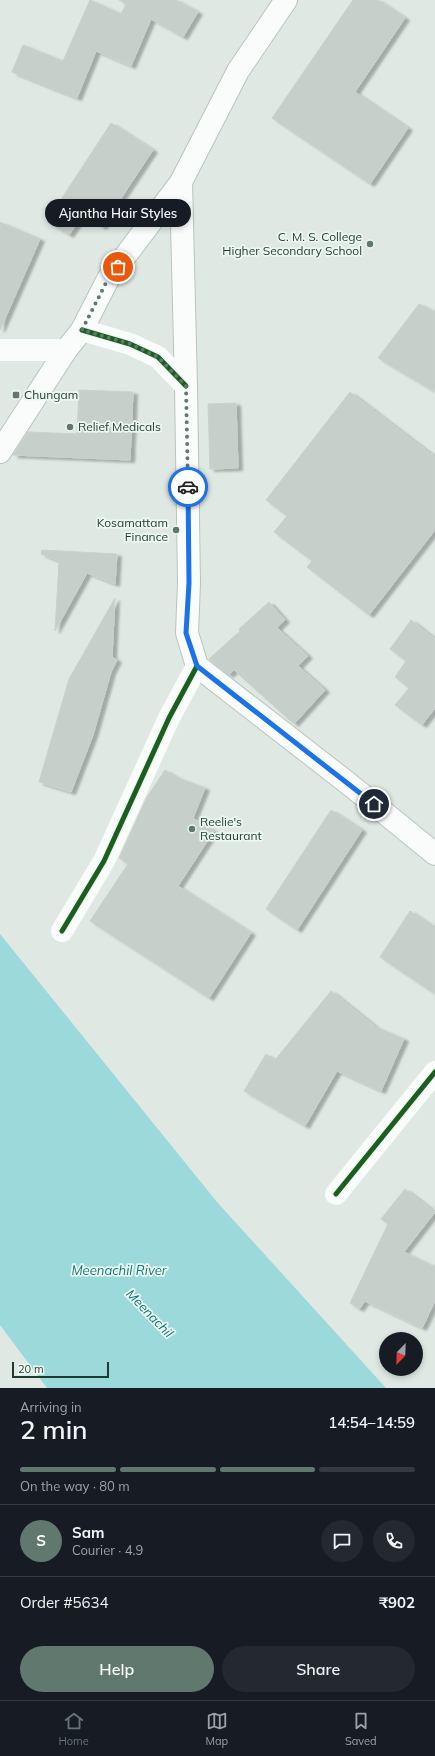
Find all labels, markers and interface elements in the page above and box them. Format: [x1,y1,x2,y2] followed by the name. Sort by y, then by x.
[45,199,191,227] callout: Ajantha Hair Styles
[59,205,177,221] text: Ajantha Hair Styles
[222,229,362,258] place label: C. M. S. College Higher Secondary School
[365,239,375,249] marker: C. M. S. College Higher Secondary School
[101,250,135,284] pin
[107,256,129,278] icon: bag
[24,387,78,402] place label: Chungam
[11,390,21,400] marker: Chungam
[78,419,161,434] place label: Relief Medicals
[65,422,75,432] marker: Relief Medicals
[168,467,208,507] courier
[177,476,199,498] icon: car
[97,515,168,544] place label: Kosamattam Finance
[171,525,181,535] marker: Kosamattam Finance
[357,787,391,821] pin
[363,793,385,815] icon: home
[200,814,262,843] place label: Reelie's Restaurant
[187,824,197,834] marker: Reelie's Restaurant
[71,1262,168,1278] water label: Meenachil River
[123,1286,178,1341] water label: Meenachil
[379,1332,423,1376] north arrow
[379,1332,423,1376] map controls
[12,1360,109,1379] scale bar
[18,1362,44,1376] text: 20 m
[20,1399,82,1415] text: Arriving in
[20,1413,88,1446] text: 2 min
[328,1413,415,1432] text: 14:54–14:59
[20,1478,130,1494] text: On the way · 80 m
[321,1520,363,1562] button: chat
[373,1520,415,1562] button: phone
[72,1523,104,1542] text: Sam
[36,1531,46,1550] text: S
[72,1542,143,1558] text: Courier · 4.9
[20,1593,108,1612] text: Order #5634
[379,1593,415,1612] text: ₹902
[20,1646,214,1692] button: Help
[222,1646,415,1692] button: Share
[58,1710,89,1748] tab: Home
[205,1710,228,1748] tab: Map
[345,1710,377,1748] tab: Saved

